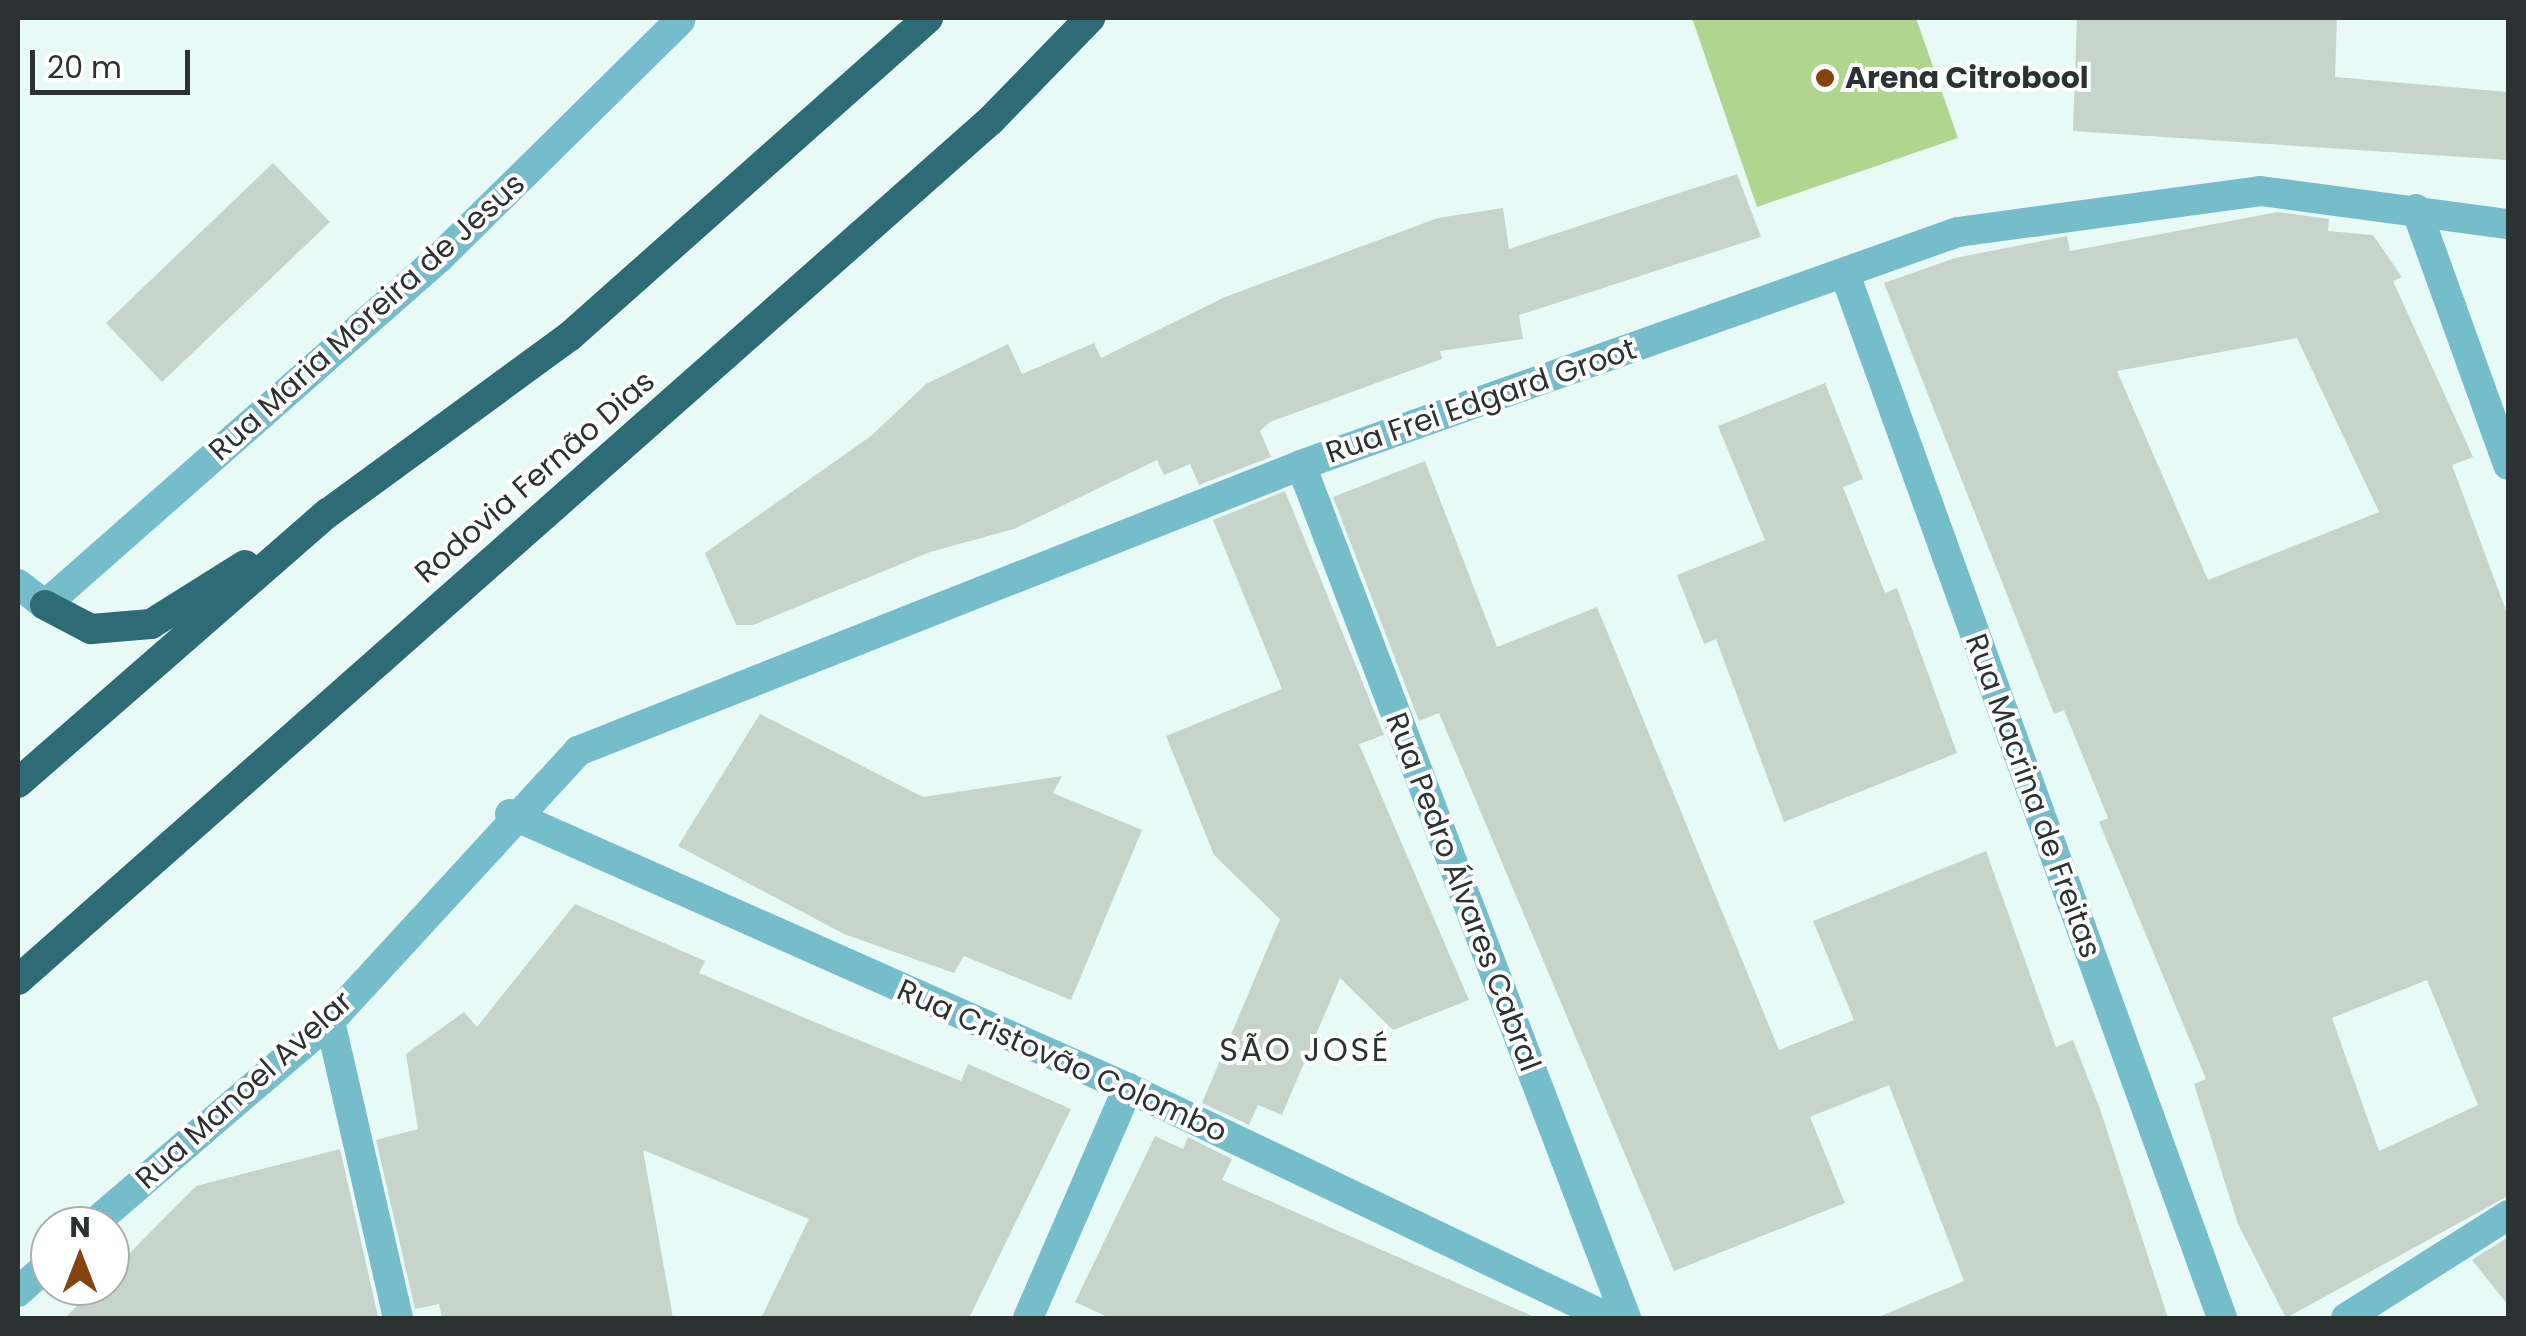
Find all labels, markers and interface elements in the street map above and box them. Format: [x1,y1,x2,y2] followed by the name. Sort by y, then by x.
[35,30,195,92] scale bar
[47,46,122,89] text: 20 m
[1845,60,2089,96] place label: Arena Citrobool
[1814,67,1836,89] marker: Arena Citrobool
[202,166,532,468] street label: Rua Maria Moreira de Jesus
[1321,331,1641,471] street label: Rua Frei Edgard Groot
[408,363,662,591] street label: Rodovia Fernão Dias
[1958,629,2108,963] street label: Rua Macrina de Freitas
[1378,708,1548,1076] street label: Rua Pedro Álvares Cabral
[892,972,1232,1150] street label: Rua Cristovão Colombo
[128,983,360,1197] street label: Rua Manoel Avelar
[1219,1031,1391,1069] district label: SÃO JOSÉ
[30,1206,130,1306] north arrow
[69,1208,91,1247] text: N

